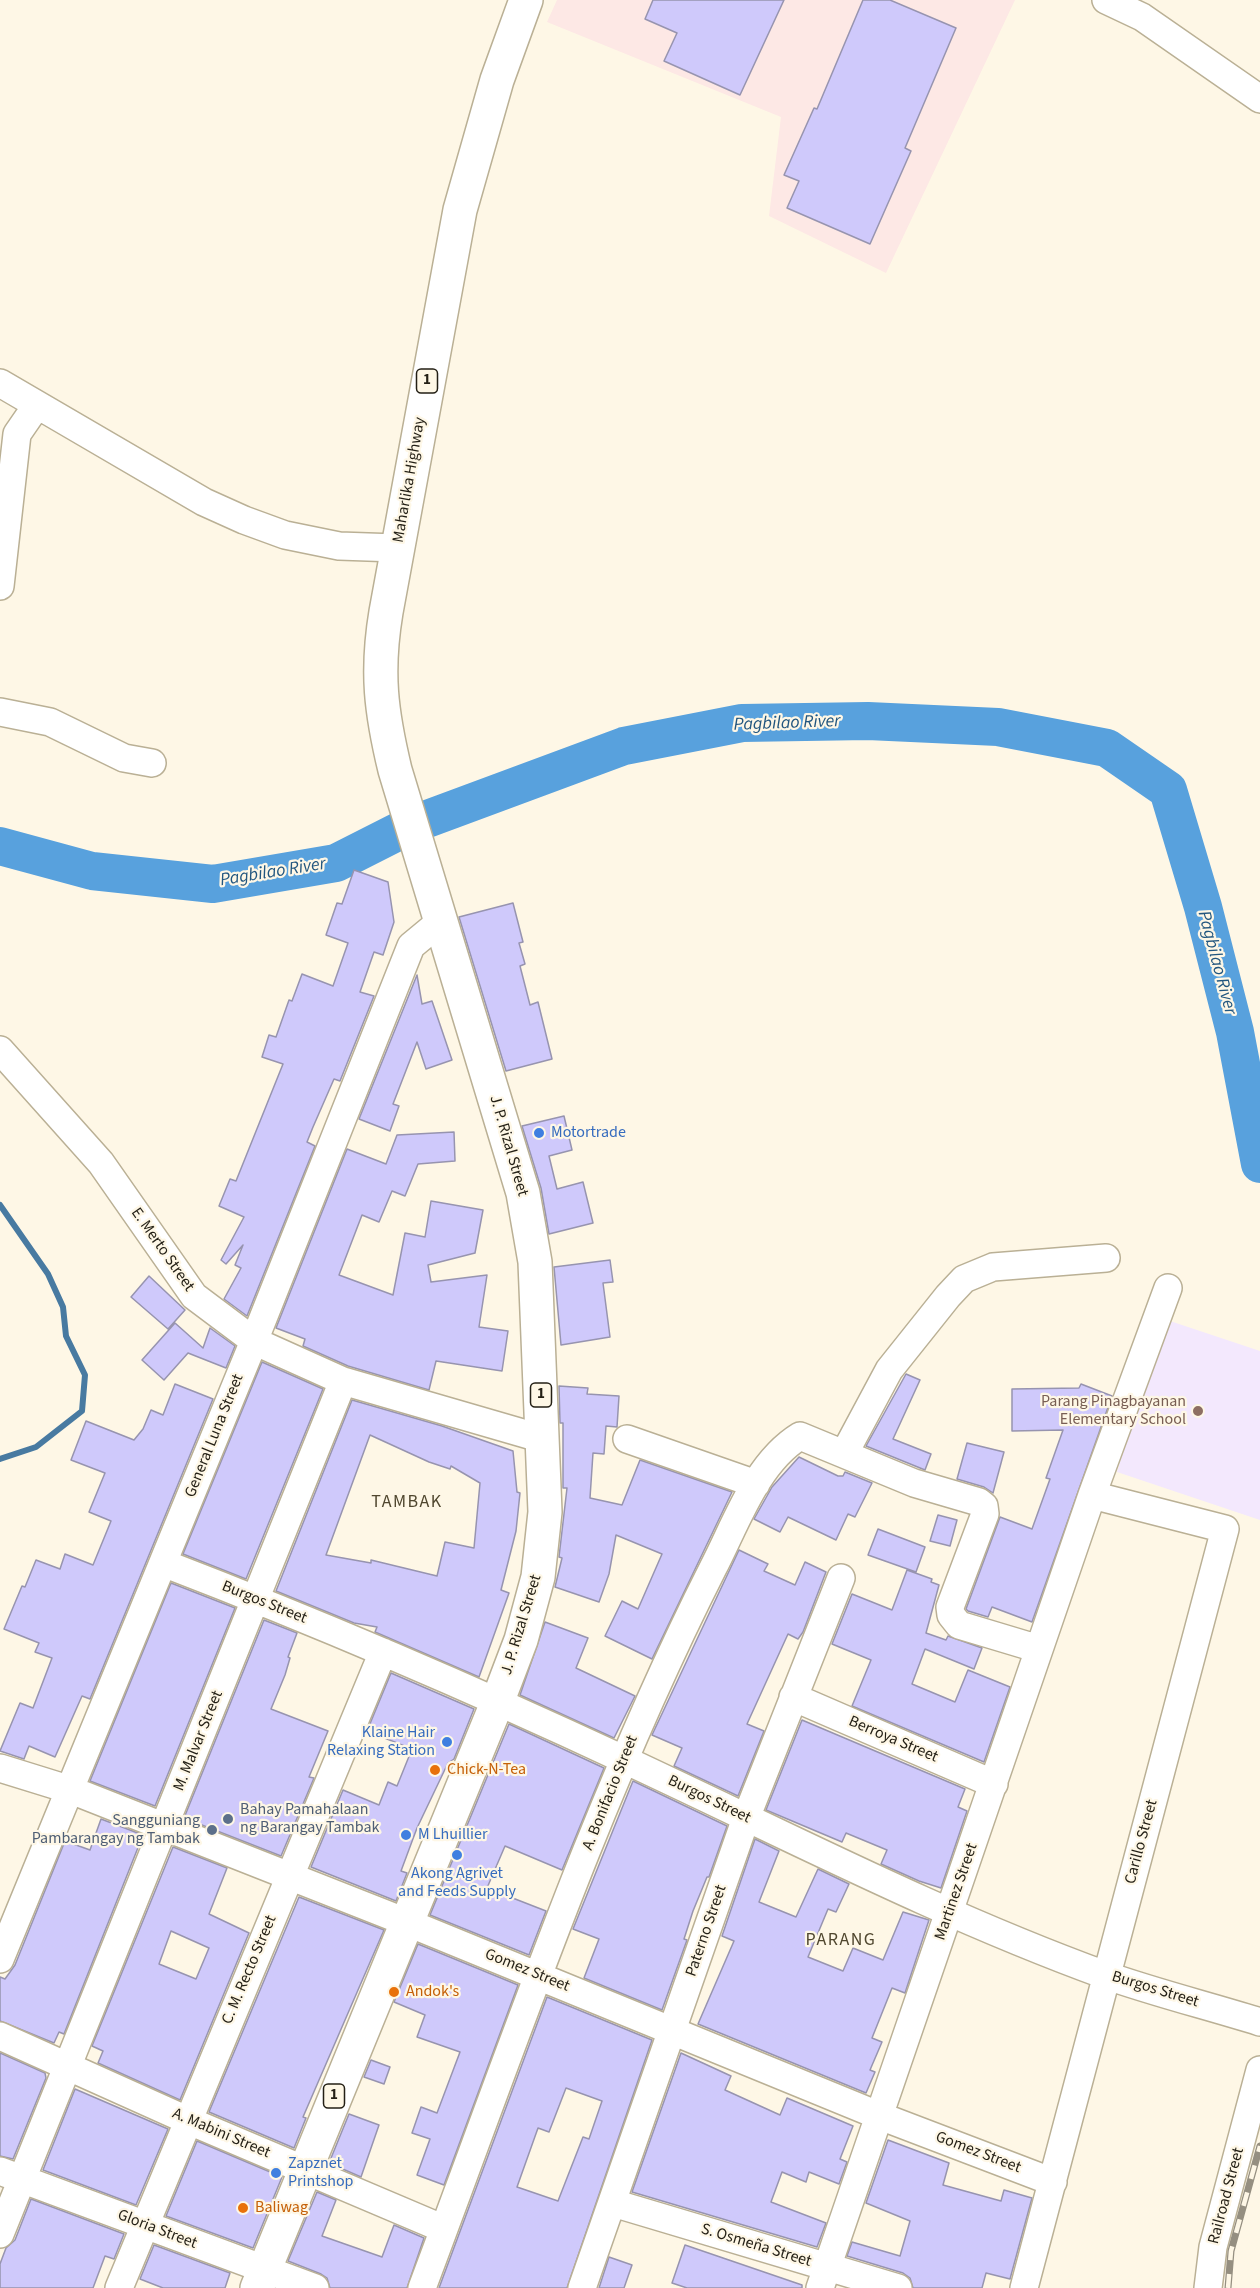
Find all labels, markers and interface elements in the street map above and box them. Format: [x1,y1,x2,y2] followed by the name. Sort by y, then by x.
[416,369,438,393] road number: 1
[390,416,430,544] street label: Maharlika Highway
[733,711,841,737] water label: Pagbilao River
[219,854,327,892] water label: Pagbilao River
[1192,909,1240,1017] water label: Pagbilao River
[484,1093,532,1199] street label: J. P. Rizal Street
[551,1123,626,1143] place label: Motortrade
[532,1126,546,1140] marker: Motortrade
[126,1204,198,1296] street label: E. Merto Street
[181,1371,249,1501] street label: General Luna Street
[530,1383,552,1407] road number: 1
[1041,1392,1186,1430] place label: Parang Pinagbayanan Elementary School
[1191,1404,1205,1418] marker: Parang Pinagbayanan Elementary School
[371,1492,443,1514] district label: TAMBAK
[498,1573,546,1677] street label: J. P. Rizal Street
[219,1577,309,1629] street label: Burgos Street
[170,1688,228,1794] street label: M. Malvar Street
[845,1713,941,1767] street label: Berroya Street
[327,1723,435,1761] place label: Klaine Hair Relaxing Station
[579,1733,643,1853] street label: A. Bonifacio Street
[440,1735,454,1749] marker: Klaine Hair Relaxing Station
[447,1760,526,1780] place label: Chick-N-Tea
[428,1763,442,1777] marker: Chick-N-Tea
[664,1772,754,1828] street label: Burgos Street
[1121,1798,1163,1886] street label: Carillo Street
[240,1800,379,1838] place label: Bahay Pamahalaan ng Barangay Tambak
[32,1811,200,1849] place label: Sangguniang Pambarangay ng Tambak
[221,1812,235,1826] marker: Bahay Pamahalaan ng Barangay Tambak
[205,1823,219,1837] marker: Sangguniang Pambarangay ng Tambak
[418,1825,488,1845] place label: M Lhuillier
[399,1828,413,1842] marker: M Lhuillier
[931,1841,983,1943] street label: Martinez Street
[450,1848,464,1862] marker: Akong Agrivet and Feeds Supply
[398,1864,516,1902] place label: Akong Agrivet and Feeds Supply
[682,1883,732,1979] street label: Paterno Street
[218,1913,282,2027] street label: C. M. Recto Street
[806,1930,876,1952] district label: PARANG
[482,1945,572,1997] street label: Gomez Street
[1109,1968,1201,2012] street label: Burgos Street
[406,1982,459,2002] place label: Andok's
[387,1985,401,1999] marker: Andok's
[324,2084,344,2108] road number: 1
[169,2105,273,2163] street label: A. Mabini Street
[933,2128,1023,2178] street label: Gomez Street
[1205,2146,1249,2246] street label: Railroad Street
[288,2154,354,2192] place label: Zapznet Printshop
[269,2166,283,2180] marker: Zapznet Printshop
[255,2198,308,2218] place label: Baliwag
[236,2201,250,2215] marker: Baliwag
[115,2206,199,2254] street label: Gloria Street
[699,2220,813,2272] street label: S. Osmeña Street

